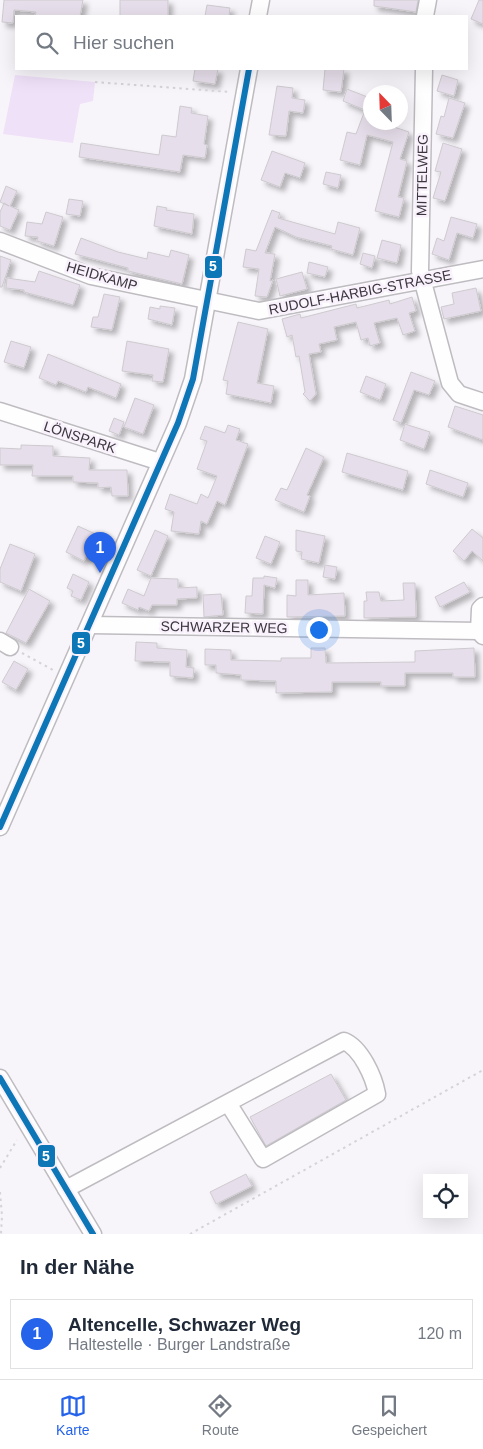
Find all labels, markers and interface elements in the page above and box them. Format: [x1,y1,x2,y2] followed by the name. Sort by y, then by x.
[15,15,468,70] search box
[33,29,61,57] icon: search
[73,32,174,53] text: Hier suchen
[363,85,408,130] north arrow
[413,134,431,216] street label: MITTELWEG
[204,255,223,279] line badge: 5
[65,258,139,294] street label: HEIDKAMP
[209,258,217,274] text: 5
[267,266,453,318] street label: RUDOLF-HARBIG-STRASSE
[42,417,119,456] street label: LÖNSPARK
[84,532,116,573] pin: 1
[306,617,332,643] your location
[160,618,288,636] street label: SCHWARZER WEG
[71,631,91,655] line badge: 5
[77,635,85,651] text: 5
[37,1144,56,1168] line badge: 5
[42,1148,50,1164] text: 5
[423,1174,468,1219] map controls
[423,1174,468,1219] button: locate
[20,1255,134,1278] text: In der Nähe
[68,1314,301,1335] text: Altencelle, Schwazer Weg
[33,1325,41,1342] text: 1
[418,1325,462,1342] text: 120 m
[68,1336,290,1353] text: Haltestelle · Burger Landstraße
[56,1392,90,1438] tab: Karte
[202,1392,239,1438] tab: Route
[351,1392,427,1438] tab: Gespeichert

